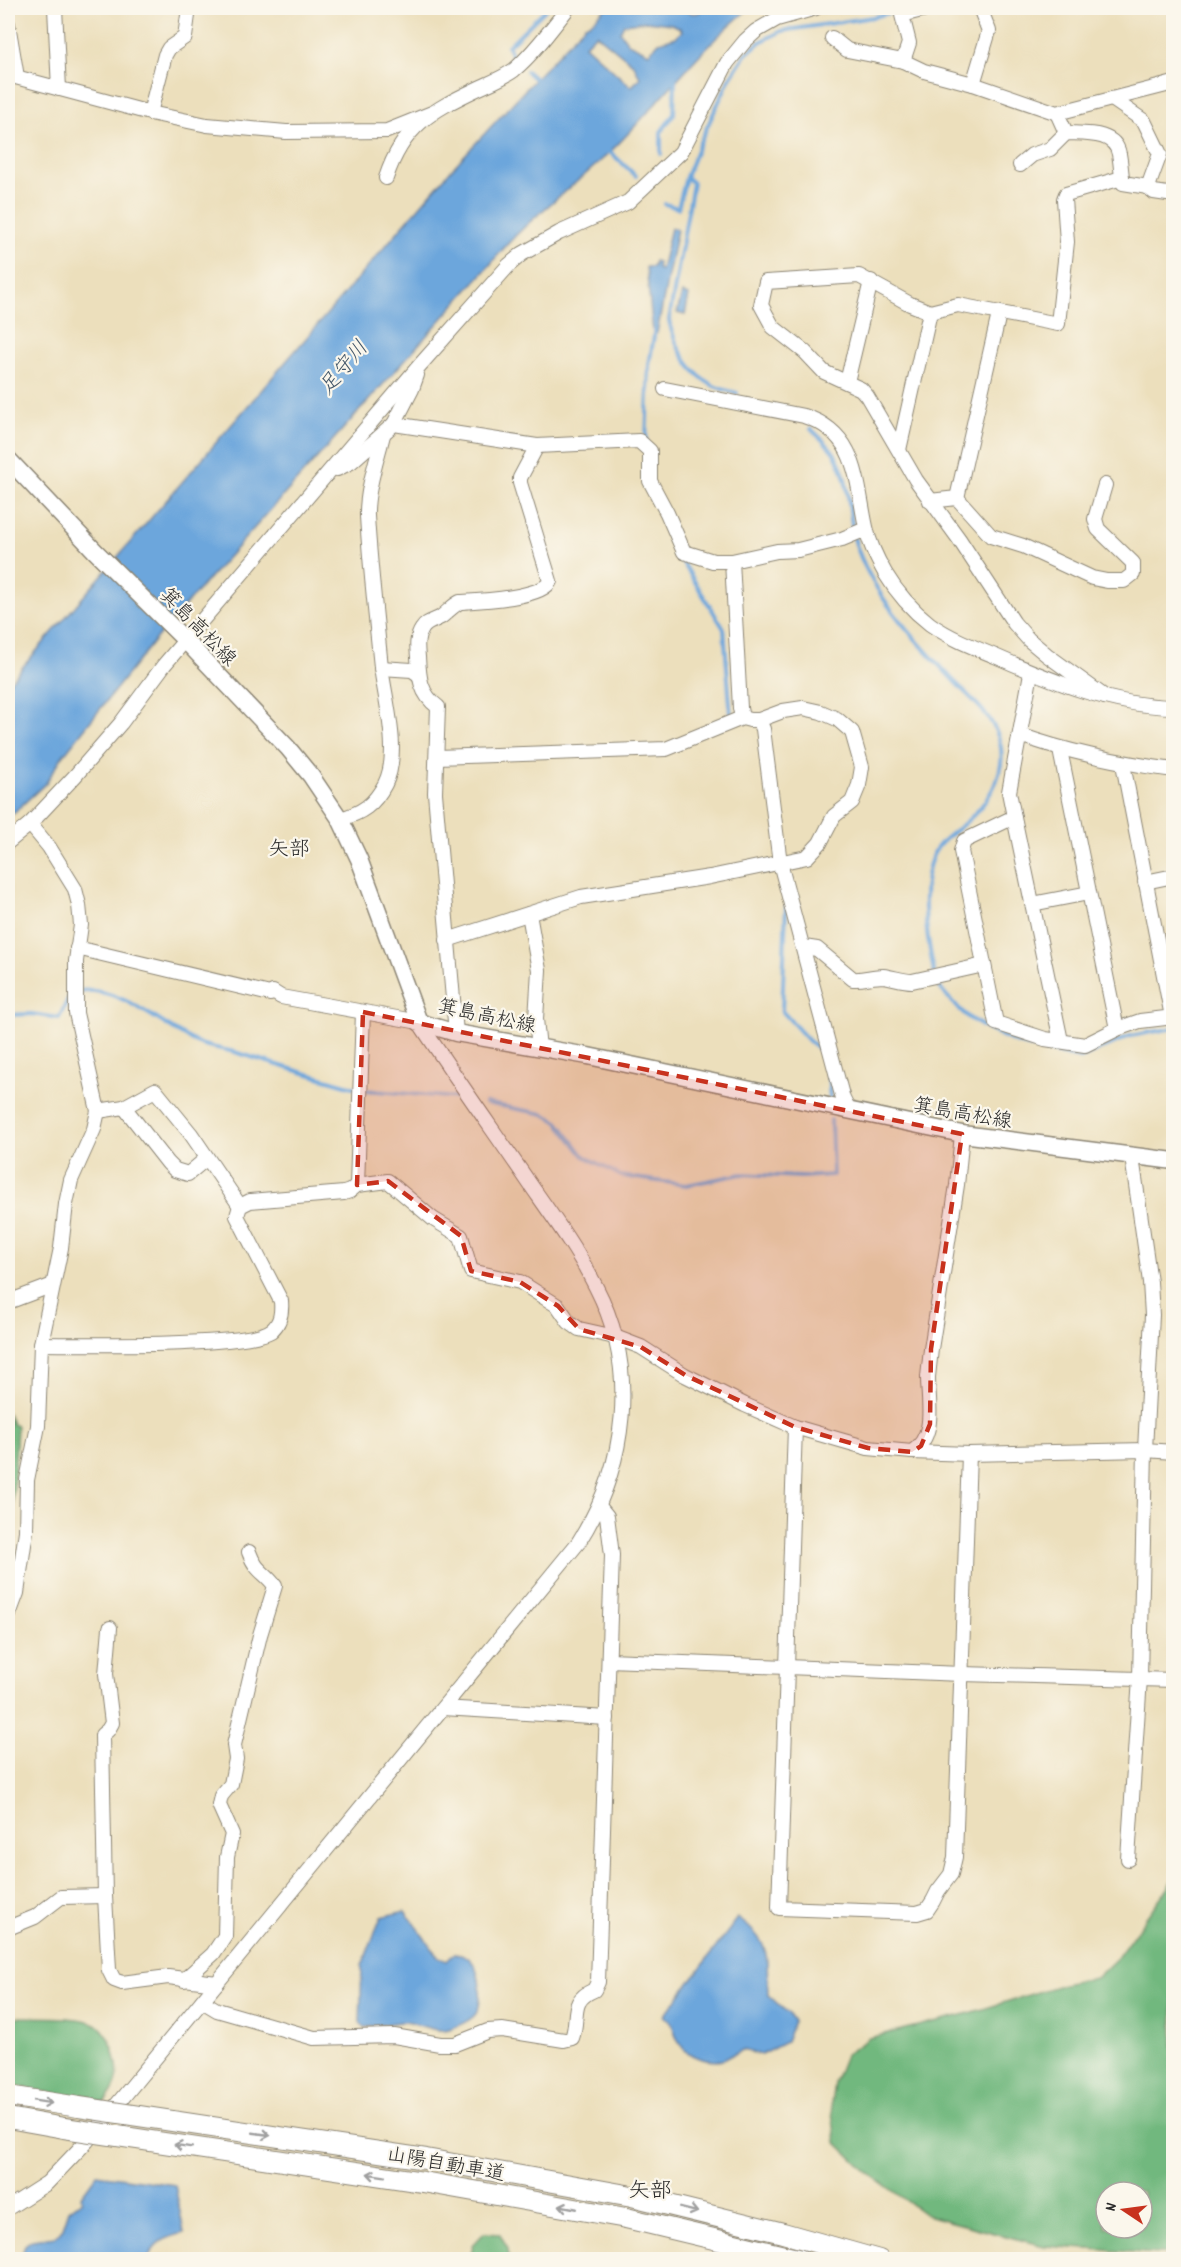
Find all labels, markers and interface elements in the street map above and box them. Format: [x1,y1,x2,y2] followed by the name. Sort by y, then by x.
[314,335,377,403] water label: 足守川
[152,582,242,674] street label: 箕島高松線
[268,836,310,866] district label: 矢部
[435,994,538,1042] street label: 箕島高松線
[911,1092,1014,1137] street label: 箕島高松線
[33,2096,53,2107] one-way arrow
[251,2129,271,2140] one-way arrow
[174,2140,194,2151] one-way arrow
[384,2142,507,2190] street label: 山陽自動車道
[367,2169,386,2180] one-way arrow
[628,2177,672,2208] district label: 矢部
[1094,2180,1154,2240] north arrow
[559,2201,579,2212] one-way arrow
[1100,2201,1124,2214] text: N
[678,2205,698,2216] one-way arrow

